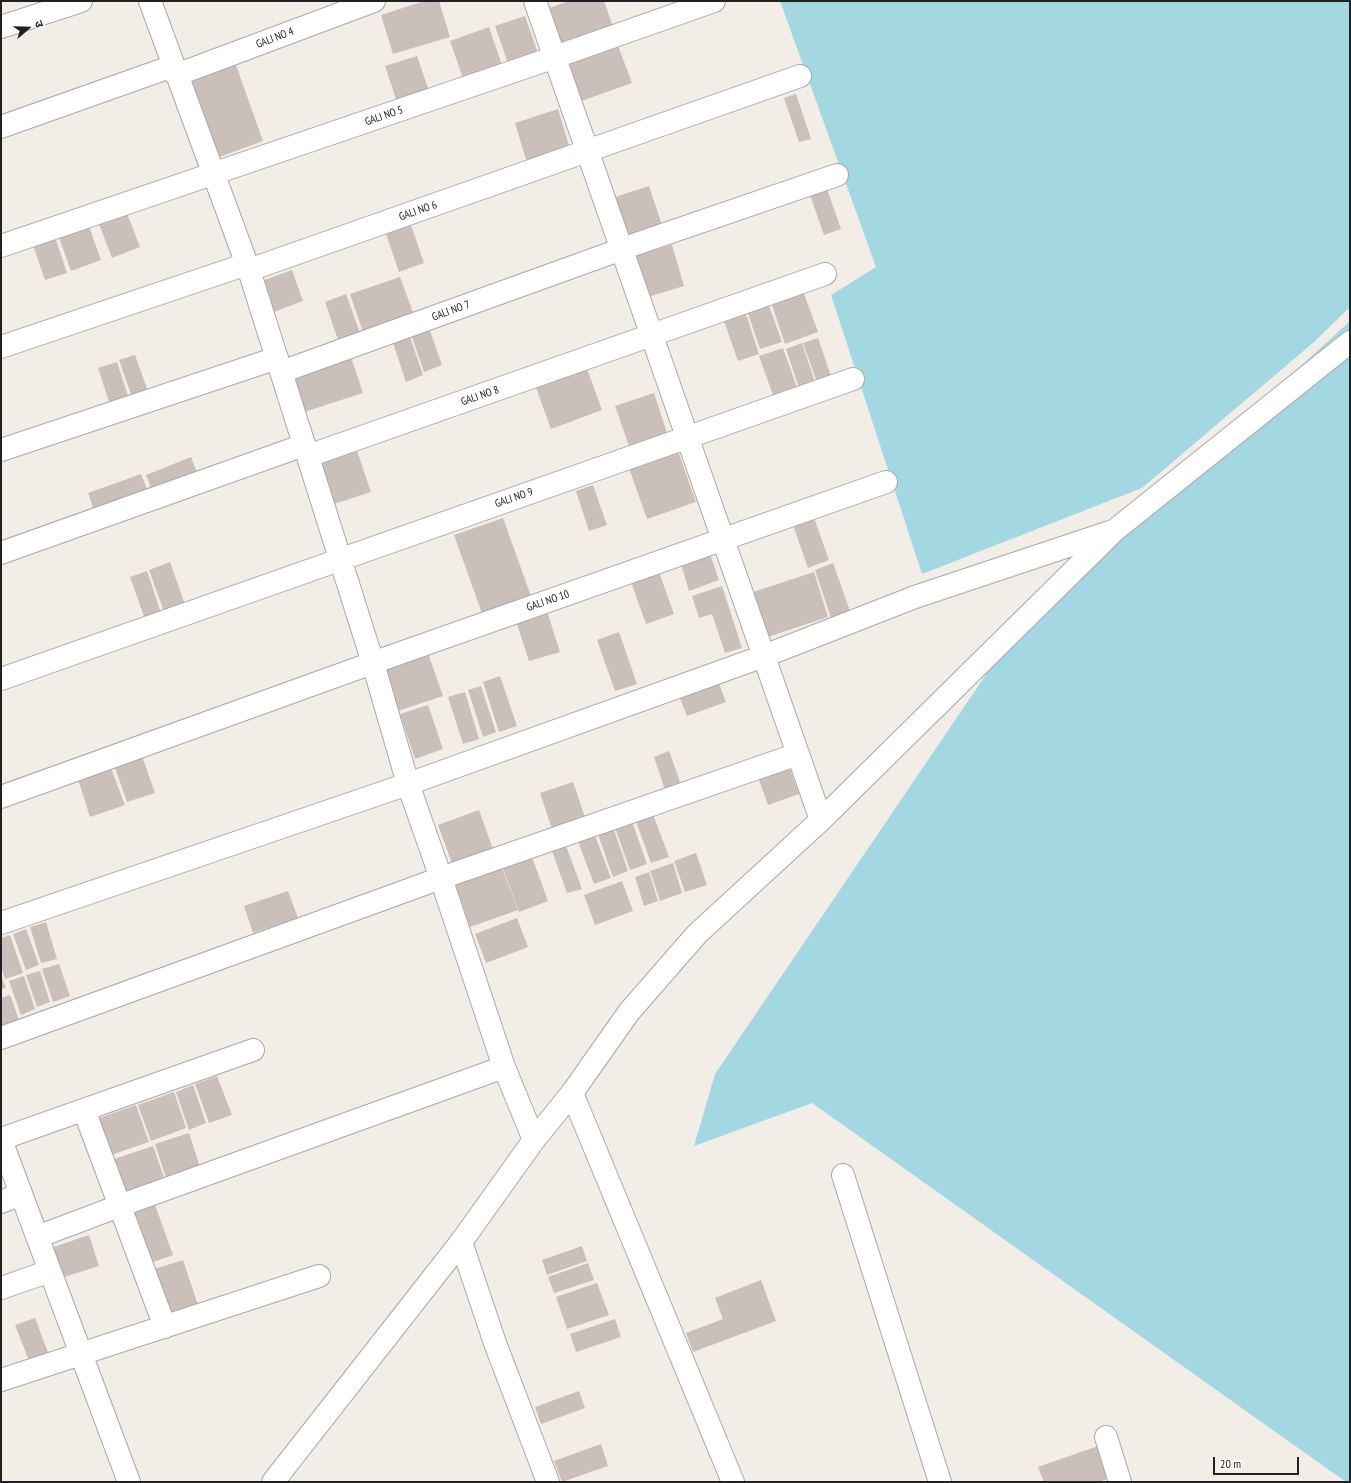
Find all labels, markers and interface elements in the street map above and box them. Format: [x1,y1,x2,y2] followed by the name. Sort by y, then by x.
[8,8,48,48] north arrow
[32,18,47,29] text: उ
[254,25,296,51] street label: GALI NO 4
[363,103,405,129] street label: GALI NO 5
[397,198,439,224] street label: GALI NO 6
[430,298,472,324] street label: GALI NO 7
[459,383,501,409] street label: GALI NO 8
[493,485,535,511] street label: GALI NO 9
[525,588,571,614] street label: GALI NO 10
[1215,1449,1301,1475] scale bar
[1220,1456,1241,1471] text: 20 m

